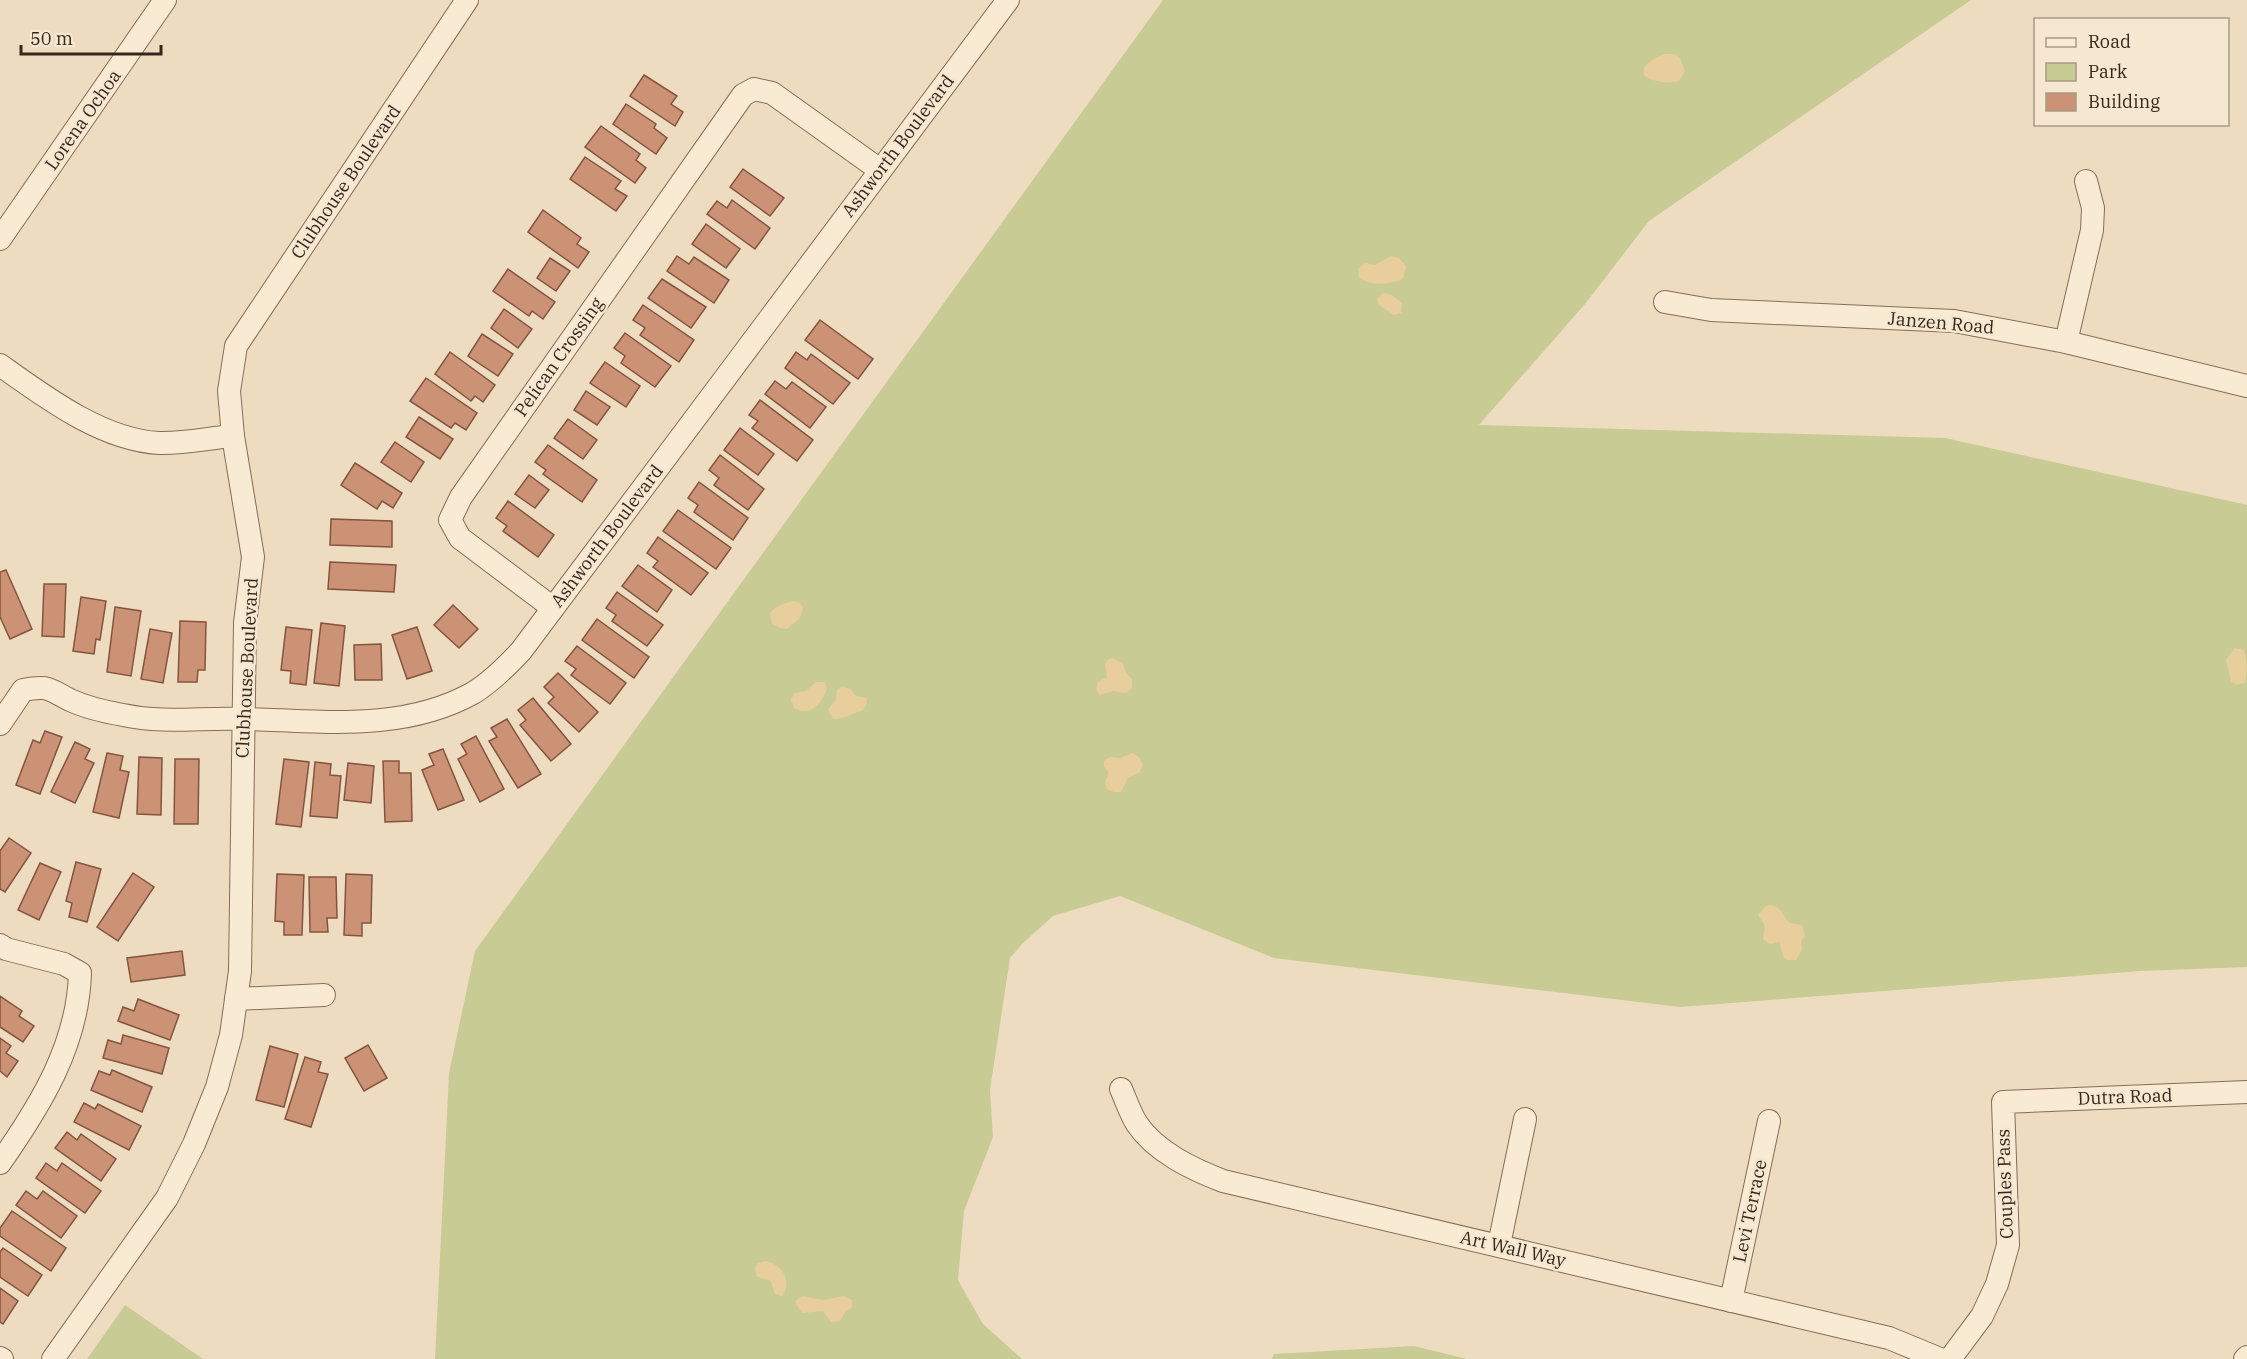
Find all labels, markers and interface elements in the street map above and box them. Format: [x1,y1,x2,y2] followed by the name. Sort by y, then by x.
[21,18,160,56] scale bar
[2034,18,2229,126] legend
[30,27,73,50] text: 50 m
[2088,30,2131,53] text: Road
[2088,60,2128,83] text: Park
[39,65,126,174] street label: Lorena Ochoa
[836,70,959,222] street label: Ashworth Boulevard
[2088,90,2160,113] text: Building
[286,100,406,263] street label: Clubhouse Boulevard
[509,292,608,421] street label: Pelican Crossing
[1887,306,1995,339] street label: Janzen Road
[545,460,668,612] street label: Ashworth Boulevard
[230,577,263,759] street label: Clubhouse Boulevard
[2077,1083,2173,1110] street label: Dutra Road
[1991,1129,2018,1239] street label: Couples Pass
[1727,1157,1772,1265] street label: Levi Terrace
[1458,1225,1569,1272] street label: Art Wall Way

